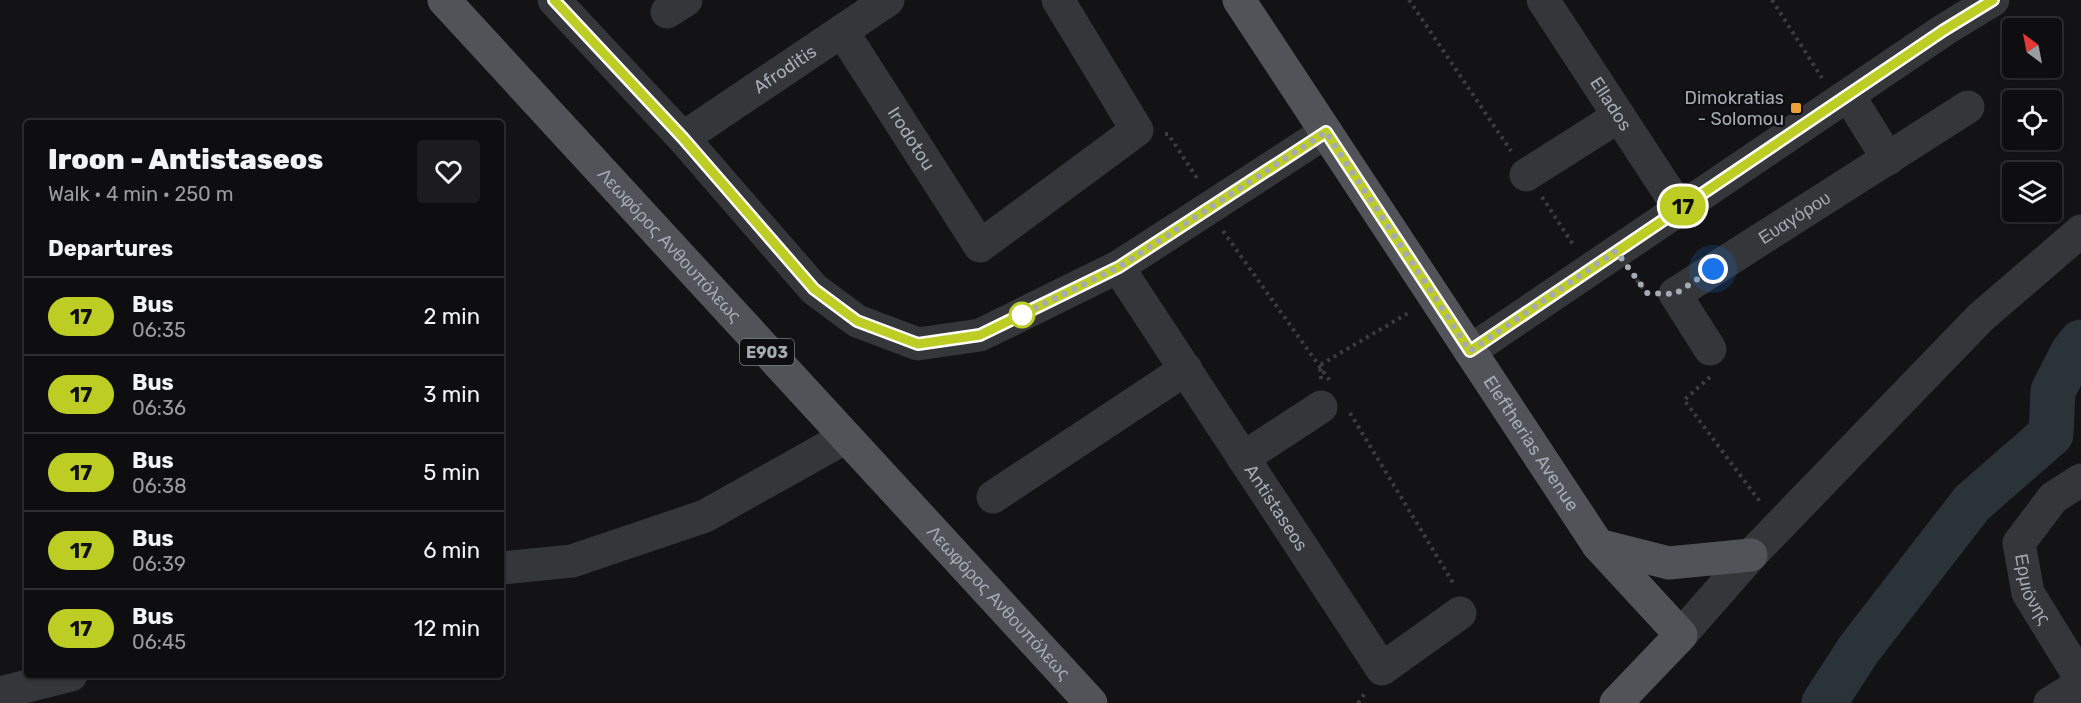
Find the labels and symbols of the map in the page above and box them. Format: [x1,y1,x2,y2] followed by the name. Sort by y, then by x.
[2002,18,2062,78] north arrow
[749,40,821,98] street label: Afroditis
[1585,73,1636,135] street label: Ellados
[1685,87,1784,130] place label: Dimokratias - Solomou
[1789,101,1803,115] marker: Dimokratias - Solomou
[883,103,940,175] street label: Irodotou
[593,163,746,327] street label: Λεωφόρος Ανθουπόλεως
[1656,186,1710,226] line badge: 17
[1754,187,1835,249] street label: Ευαγόρου
[1698,254,1728,284] your location
[1009,302,1035,328] unlabelled marker
[740,339,794,365] road number: E903
[1479,372,1584,515] street label: Eleftherias Avenue
[1240,460,1313,555] street label: Antistaseos
[922,521,1075,684] street label: Λεωφόρος Ανθουπόλεως
[2010,552,2056,629] street label: Ερμιόνης

